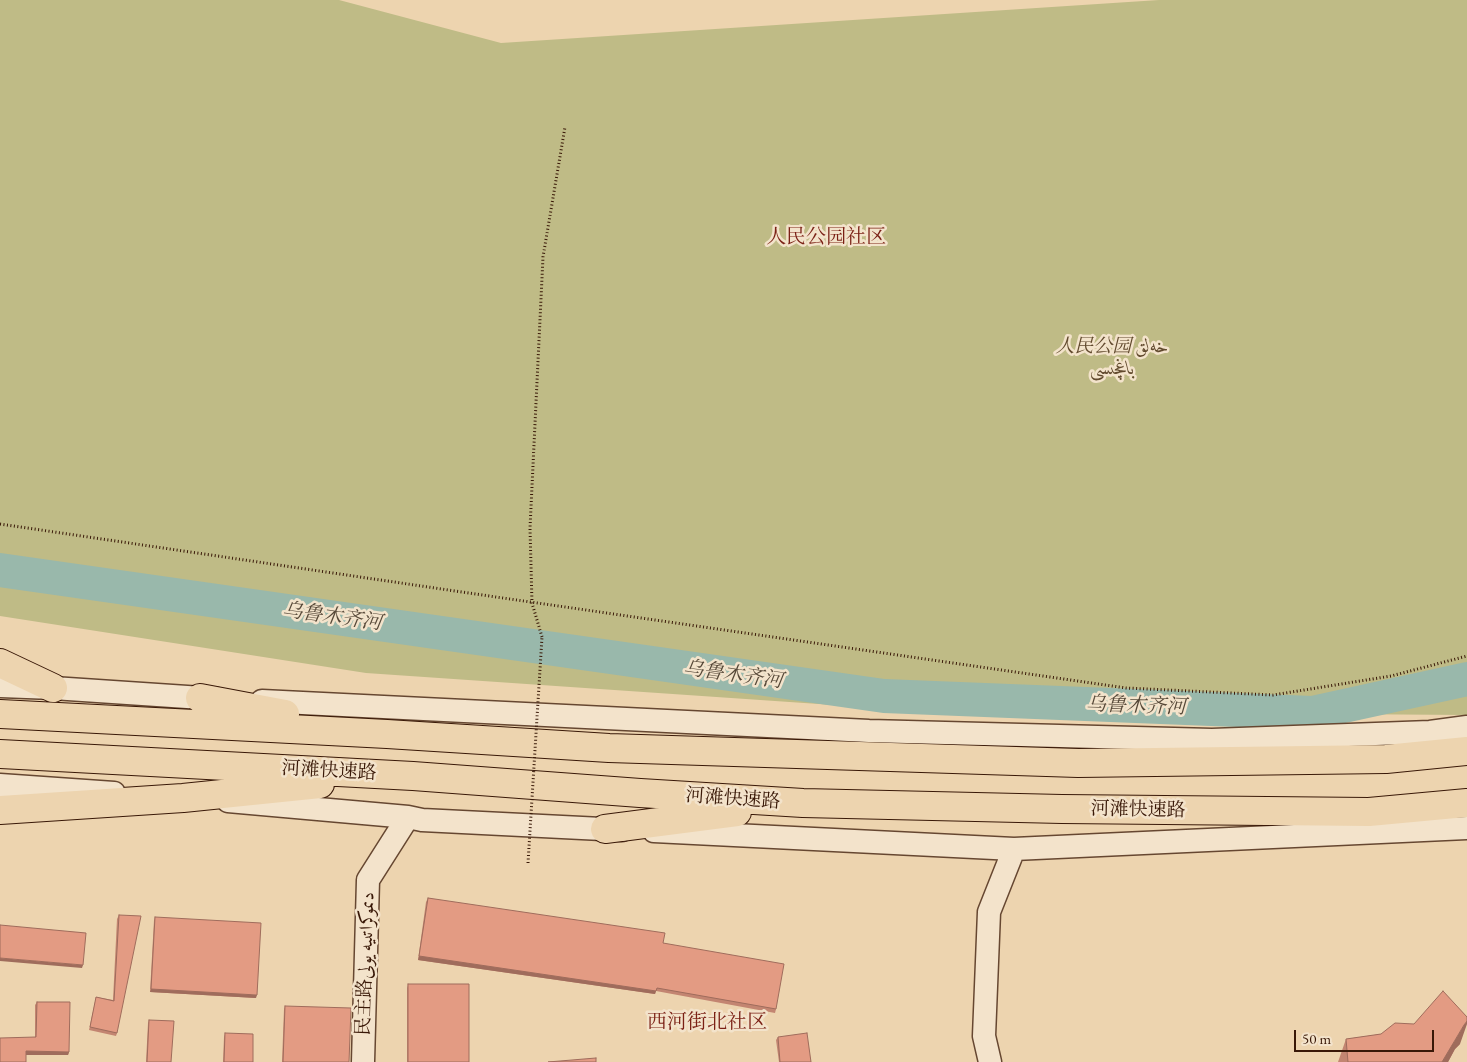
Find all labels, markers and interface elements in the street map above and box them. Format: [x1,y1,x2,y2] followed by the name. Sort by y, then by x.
[766,226,886,250] district label: 人民公园社区
[1055,336,1169,380] park label: 人民公园 خەلق باغچىسى
[281,598,383,636] water label: 乌鲁木齐河
[682,656,784,694] water label: 乌鲁木齐河
[1086,692,1186,720] water label: 乌鲁木齐河
[281,757,377,785] street label: 河滩快速路
[685,784,781,814] street label: 河滩快速路
[1090,798,1186,822] street label: 河滩快速路
[352,892,380,1036] street label: 民主路دىموكراتىيە يولى
[647,1011,767,1035] district label: 西河街北社区
[1297,1020,1437,1052] scale bar
[1302,1029,1331,1048] text: 50 m

